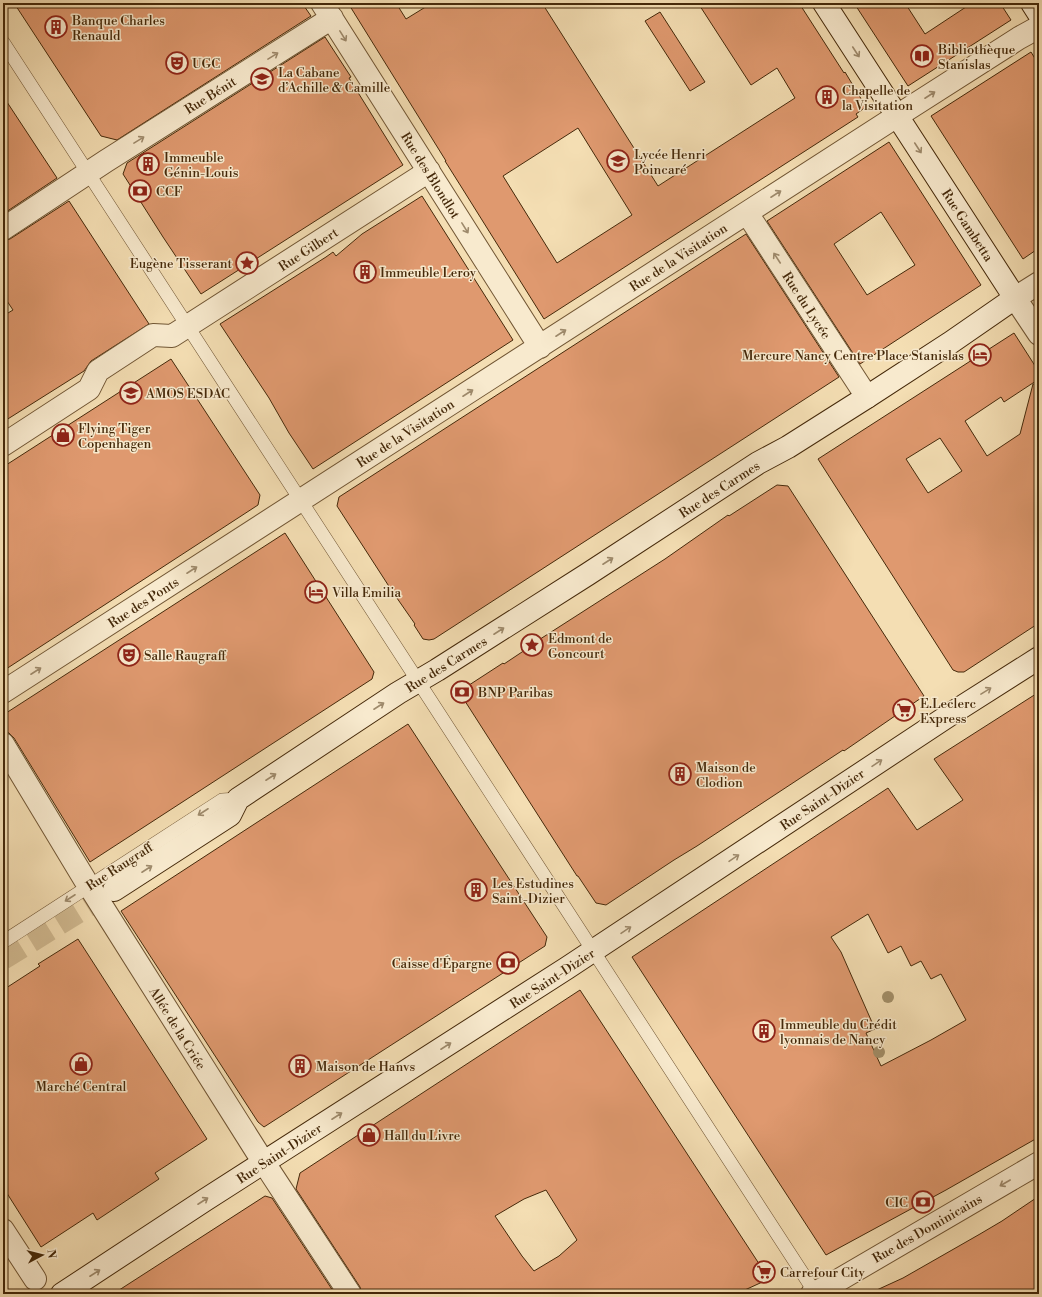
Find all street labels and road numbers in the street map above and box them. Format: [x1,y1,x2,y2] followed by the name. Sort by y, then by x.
[182,74,240,118] street label: Rue Bénit
[397,129,463,222] street label: Rue des Blondlot
[938,186,997,265] street label: Rue Gambetta
[627,220,731,295] street label: Rue de la Visitation
[276,224,342,275] street label: Rue Gilbert
[778,269,834,343] street label: Rue du Lycée
[354,396,458,471] street label: Rue de la Visitation
[676,458,763,522] street label: Rue des Carmes
[105,574,182,632] street label: Rue des Ponts
[403,633,490,696] street label: Rue des Carmes
[777,765,868,834] street label: Rue Saint-Dizier
[83,839,156,894] street label: Rue Raugraff
[507,945,599,1012] street label: Rue Saint-Dizier
[145,983,209,1073] street label: Allée de la Criée
[234,1120,326,1187] street label: Rue Saint-Dizier
[870,1191,985,1267] street label: Rue des Dominicains

